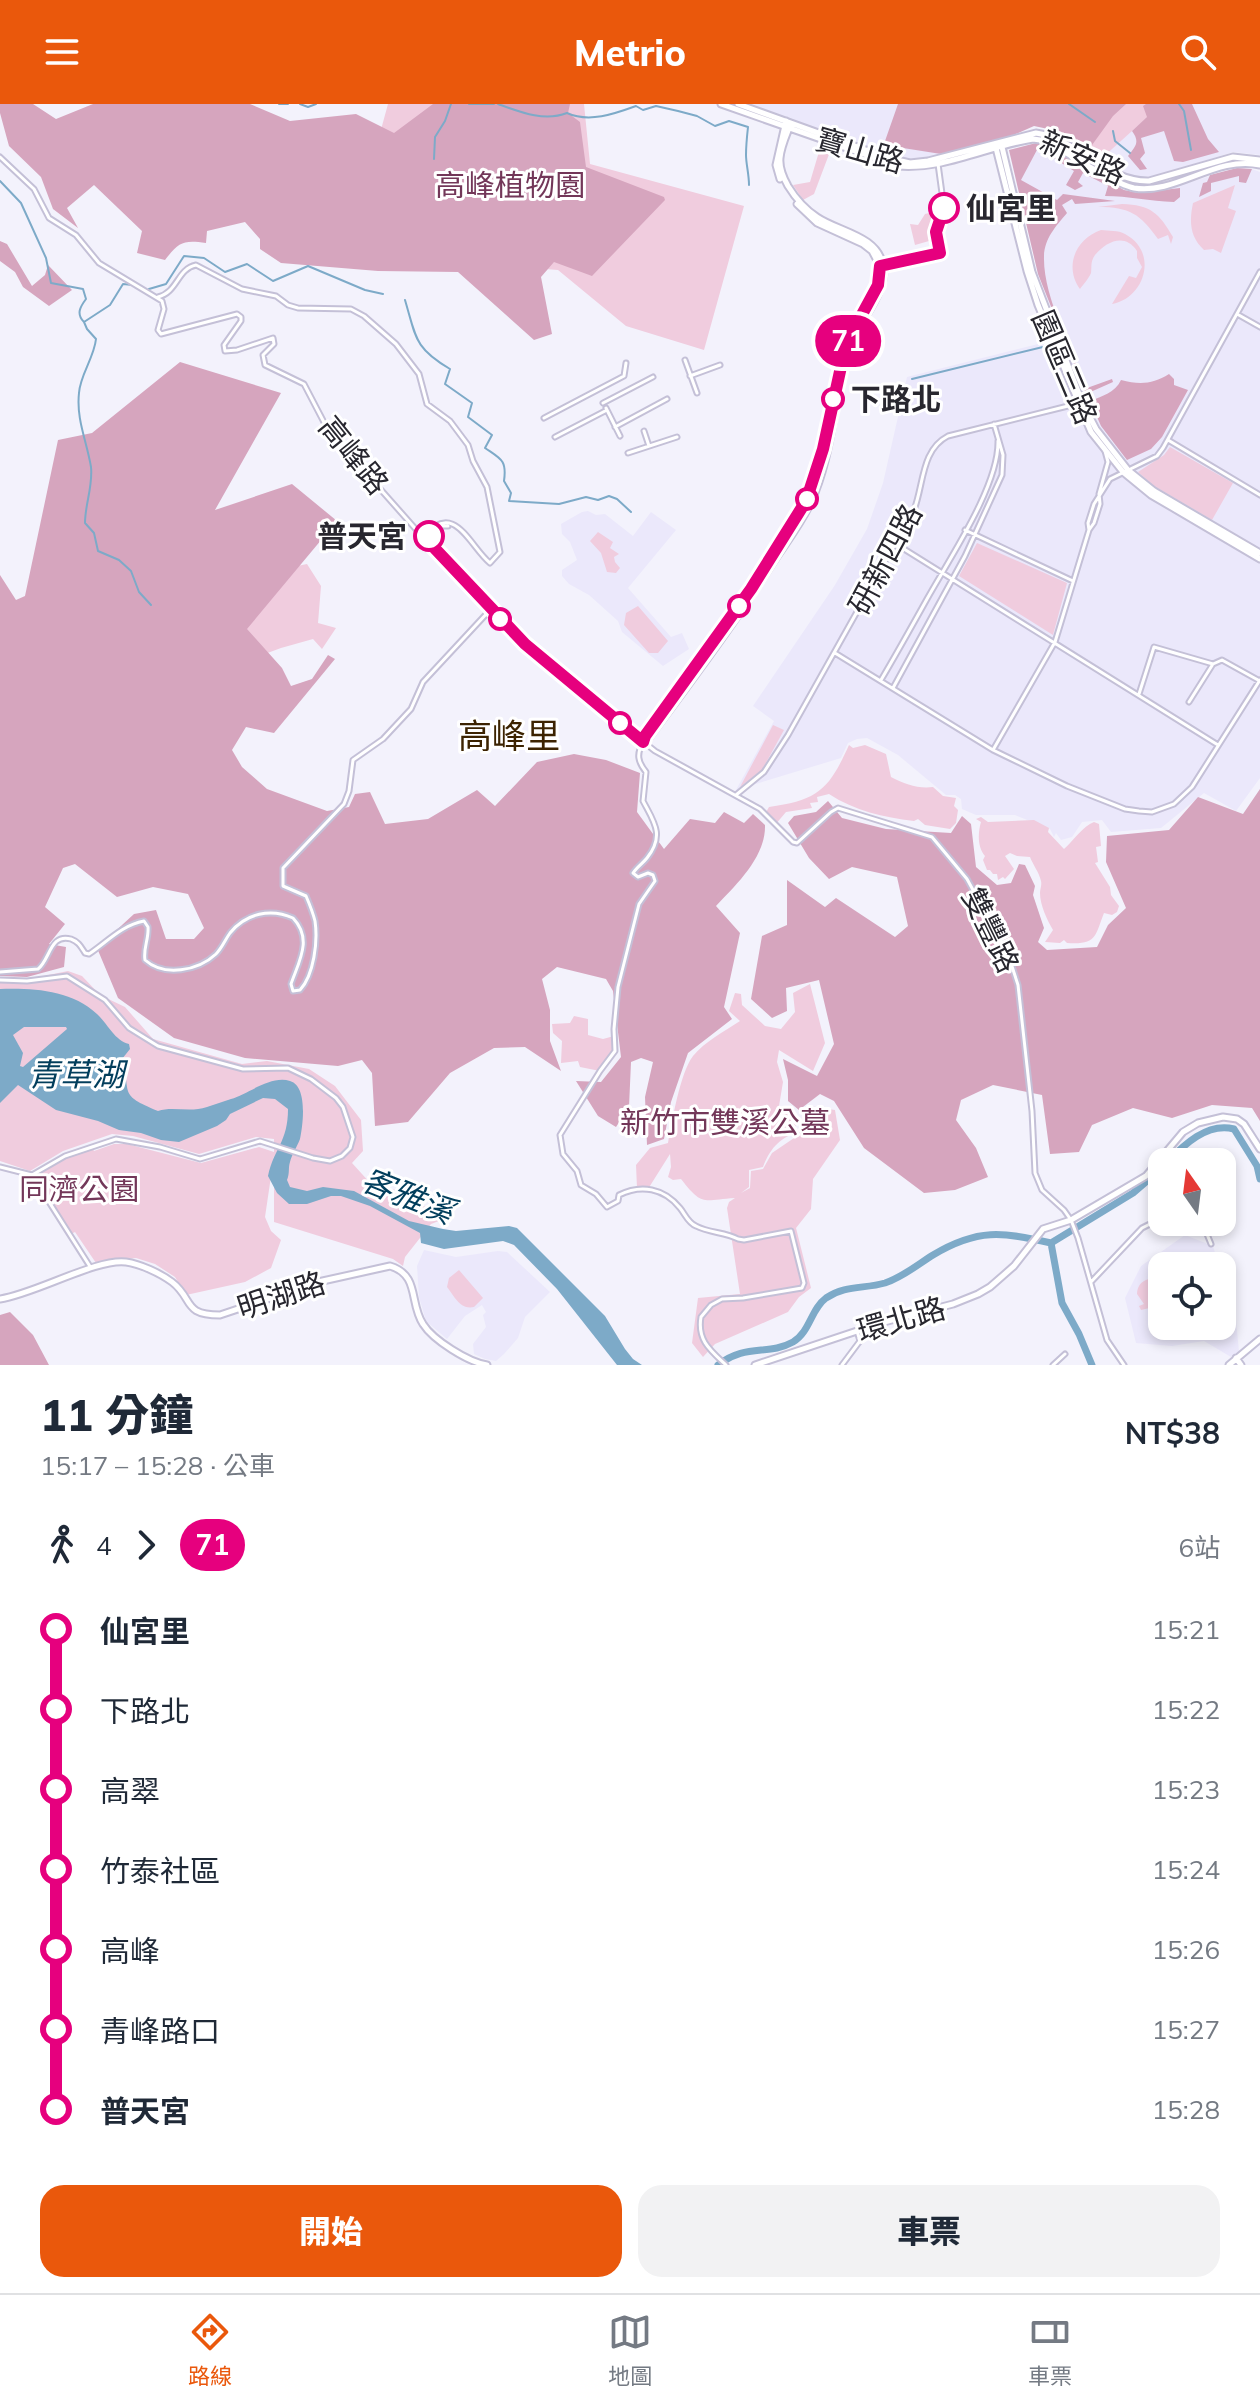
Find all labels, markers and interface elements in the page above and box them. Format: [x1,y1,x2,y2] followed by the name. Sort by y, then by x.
[40,30,84,74] icon: menu
[574,30,686,75] text: Metrio
[1176,30,1220,74] icon: search
[812,119,908,181] street label: 寶山路
[1034,121,1132,193] street label: 新安路
[435,166,585,204] park label: 高峰植物園
[966,189,1056,227] place label: 仙宮里
[929,193,959,223] marker: 仙宮里
[1024,304,1106,430] street label: 園區三路
[812,315,884,367] line badge: 71
[831,323,865,358] text: 71
[851,380,941,418] place label: 下路北
[822,388,844,410] marker: 下路北
[311,408,397,502] street label: 高峰路
[796,488,818,510] unlabelled marker
[840,497,930,621] street label: 研新四路
[317,517,407,555] place label: 普天宮
[414,521,444,551] marker: 普天宮
[728,595,750,617] unlabelled marker
[489,608,511,630] unlabelled marker
[609,712,631,734] unlabelled marker
[458,714,560,757] district label: 高峰里
[954,881,1028,979] street label: 雙豐路
[28,1054,129,1094] water label: 青草湖
[620,1103,830,1141] park label: 新竹市雙溪公墓
[1148,1148,1236,1236] north arrow
[1148,1148,1236,1340] map controls
[356,1158,464,1233] water label: 客雅溪
[19,1170,139,1208] park label: 同濟公園
[1148,1252,1236,1340] button: locate
[232,1263,330,1327] street label: 明湖路
[853,1288,949,1350] street label: 環北路
[40,1387,193,1442] text: 11 分鐘
[1125,1414,1220,1452] text: NT$38
[40,1449,275,1482] text: 15:17 – 15:28 · 公車
[40,1523,84,1567] icon: walk
[124,1523,168,1567] icon: forward
[196,1527,229,1562] text: 71
[96,1529,112,1562] text: 4
[1178,1531,1220,1564] text: 6站
[100,1612,190,1650] text: 仙宮里
[1152,1613,1220,1646] text: 15:21
[100,1692,190,1730] text: 下路北
[1152,1693,1220,1726] text: 15:22
[100,1772,160,1810] text: 高翠
[1152,1773,1220,1806] text: 15:23
[100,1852,220,1890] text: 竹泰社區
[1152,1853,1220,1886] text: 15:24
[100,1932,160,1970] text: 高峰
[1152,1933,1220,1966] text: 15:26
[100,2012,220,2050] text: 青峰路口
[1152,2013,1220,2046] text: 15:27
[100,2092,190,2130] text: 普天宮
[1152,2093,1220,2126] text: 15:28
[40,2185,622,2277] button: 開始
[638,2185,1220,2277] button: 車票
[188,2310,232,2390] tab: 路線
[608,2310,652,2390] tab: 地圖
[1028,2310,1072,2390] tab: 車票

